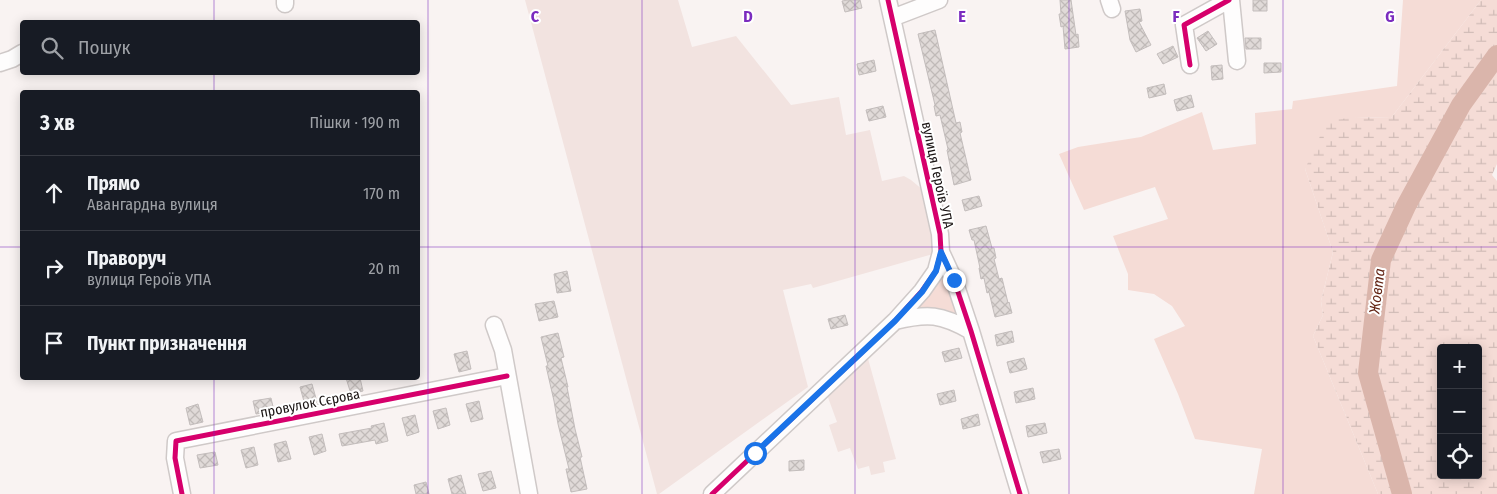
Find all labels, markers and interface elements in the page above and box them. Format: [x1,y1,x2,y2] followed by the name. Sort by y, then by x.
[531,7,540,26] text: C
[743,7,753,26] text: D
[958,7,966,26] text: E
[1172,7,1180,26] text: F
[1385,7,1395,26] text: G
[20,20,420,75] search box
[38,34,66,62] icon: search
[78,36,130,59] text: Пошук
[40,110,75,136] text: 3 хв
[309,113,400,132] text: Пішки · 190 m
[918,120,957,231] street label: вулиця Героїв УПА
[87,172,140,195] text: Прямо
[40,179,68,207] icon: ahead
[363,184,400,203] text: 170 m
[87,195,218,214] text: Авангардна вулиця
[87,247,166,270] text: Праворуч
[40,254,68,282] icon: right
[369,259,400,278] text: 20 m
[1365,267,1389,316] water label: Жовта
[943,269,966,292] route end
[87,270,211,289] text: вулиця Героїв УПА
[40,329,68,357] icon: arrive
[87,332,247,355] text: Пункт призначення
[1437,344,1482,479] map controls
[1437,344,1482,389] button: +
[259,385,361,421] street label: провулок Сєрова
[1437,389,1482,434] button: −
[1437,434,1482,479] button: locate
[744,442,767,465] route start

